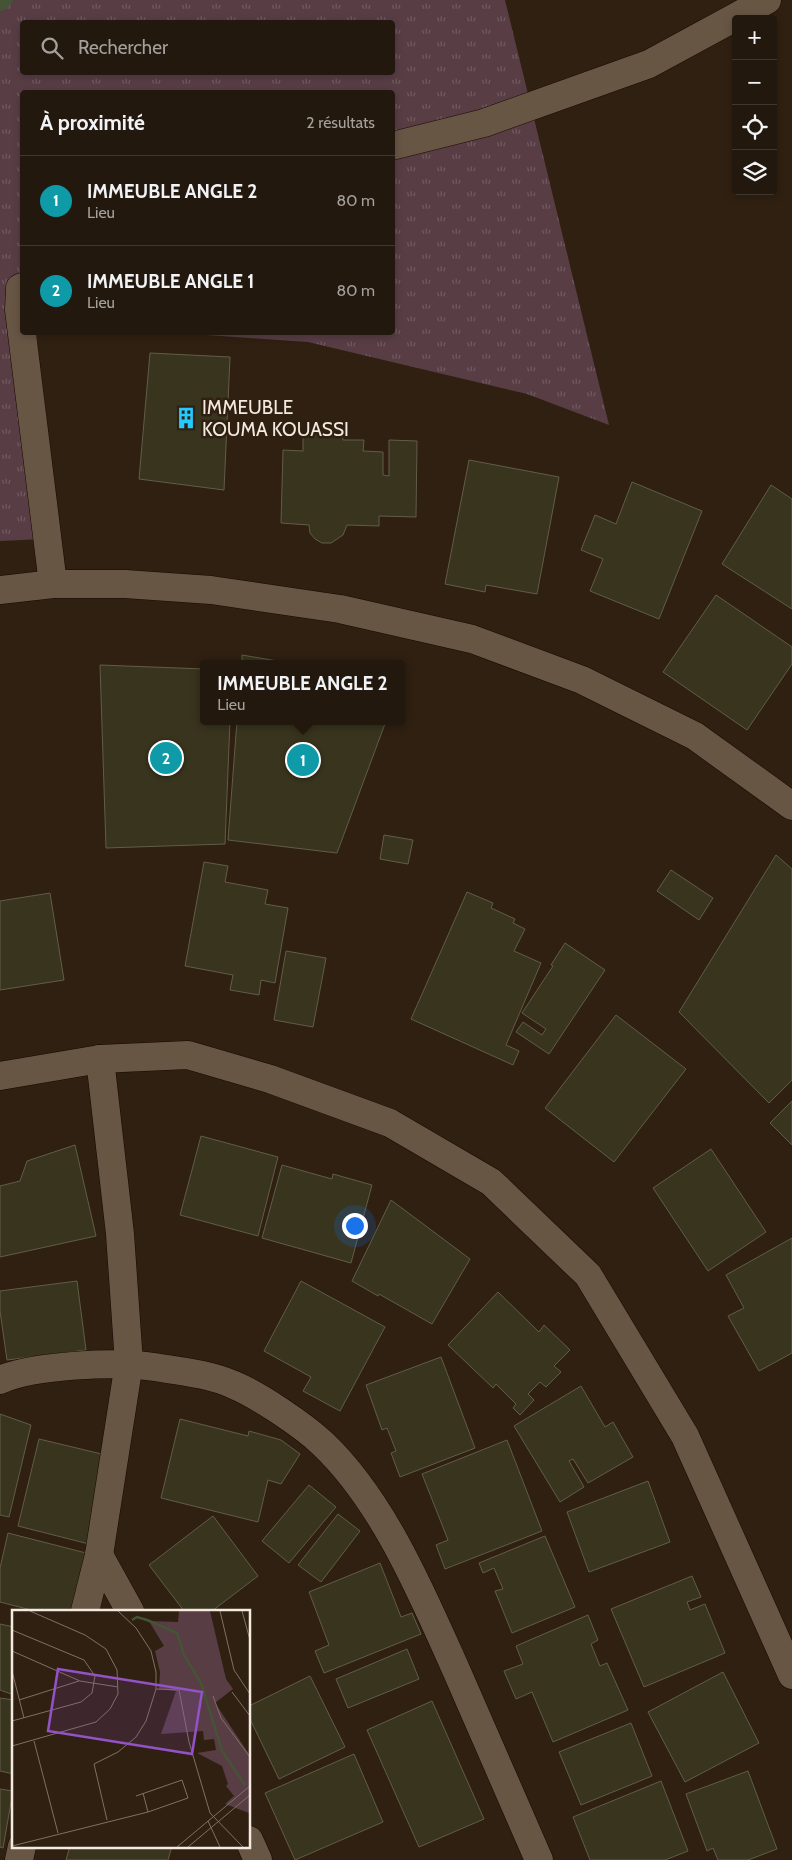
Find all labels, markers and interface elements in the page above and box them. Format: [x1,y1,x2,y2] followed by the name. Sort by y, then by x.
[732,15,777,195] map controls
[732,15,777,60] button: +
[20,20,395,75] search box
[38,34,66,62] icon: search
[78,36,168,59] text: Rechercher
[732,60,777,105] button: −
[732,105,777,150] button: locate
[40,110,145,135] text: À proximité
[306,113,375,132] text: 2 résultats
[732,150,777,195] button: layers
[87,180,257,203] text: IMMEUBLE ANGLE 2
[53,191,59,210] text: 1
[337,191,375,210] text: 80 m
[87,203,115,222] text: Lieu
[87,270,254,293] text: IMMEUBLE ANGLE 1
[52,281,60,300] text: 2
[337,281,375,300] text: 80 m
[87,293,115,312] text: Lieu
[202,396,349,441] place label: IMMEUBLE KOUMA KOUASSI
[173,405,199,431] building icon: IMMEUBLE KOUMA KOUASSI
[200,660,405,725] popup
[217,672,388,695] text: IMMEUBLE ANGLE 2
[217,695,245,714] text: Lieu
[150,739,182,777] pin: 2
[287,741,319,779] pin: 1
[342,1213,368,1239] your location
[12,1610,250,1848] inset map

